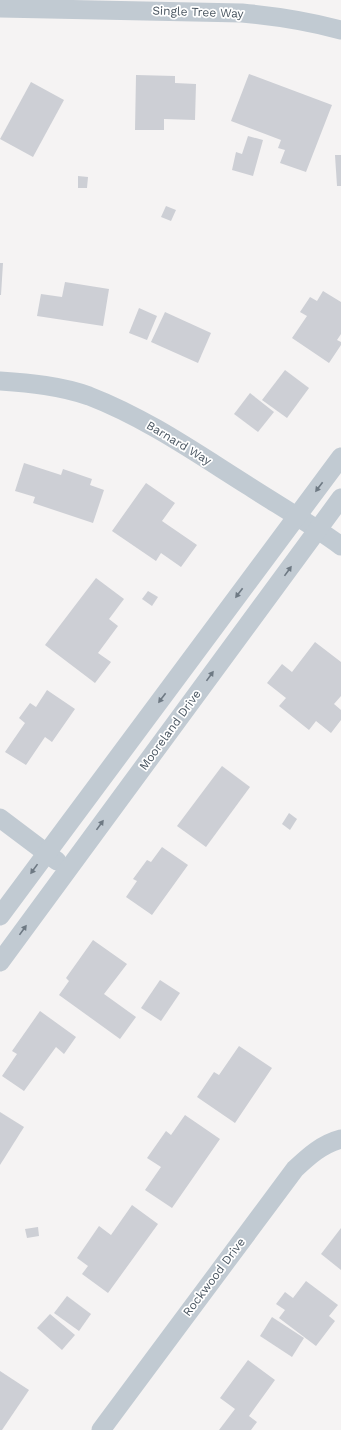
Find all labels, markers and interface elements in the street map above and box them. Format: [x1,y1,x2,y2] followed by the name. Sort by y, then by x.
[152,3,245,21] street label: Single Tree Way
[144,418,215,468] street label: Barnard Way
[315,482,323,492] one-way arrow
[283,566,292,577] one-way arrow
[235,588,244,599] one-way arrow
[206,670,214,681] one-way arrow
[136,687,204,773] street label: Mooreland Drive
[158,692,166,703] one-way arrow
[96,820,104,831] one-way arrow
[30,864,39,875] one-way arrow
[19,925,27,936] one-way arrow
[180,1235,248,1319] street label: Rockwood Drive

